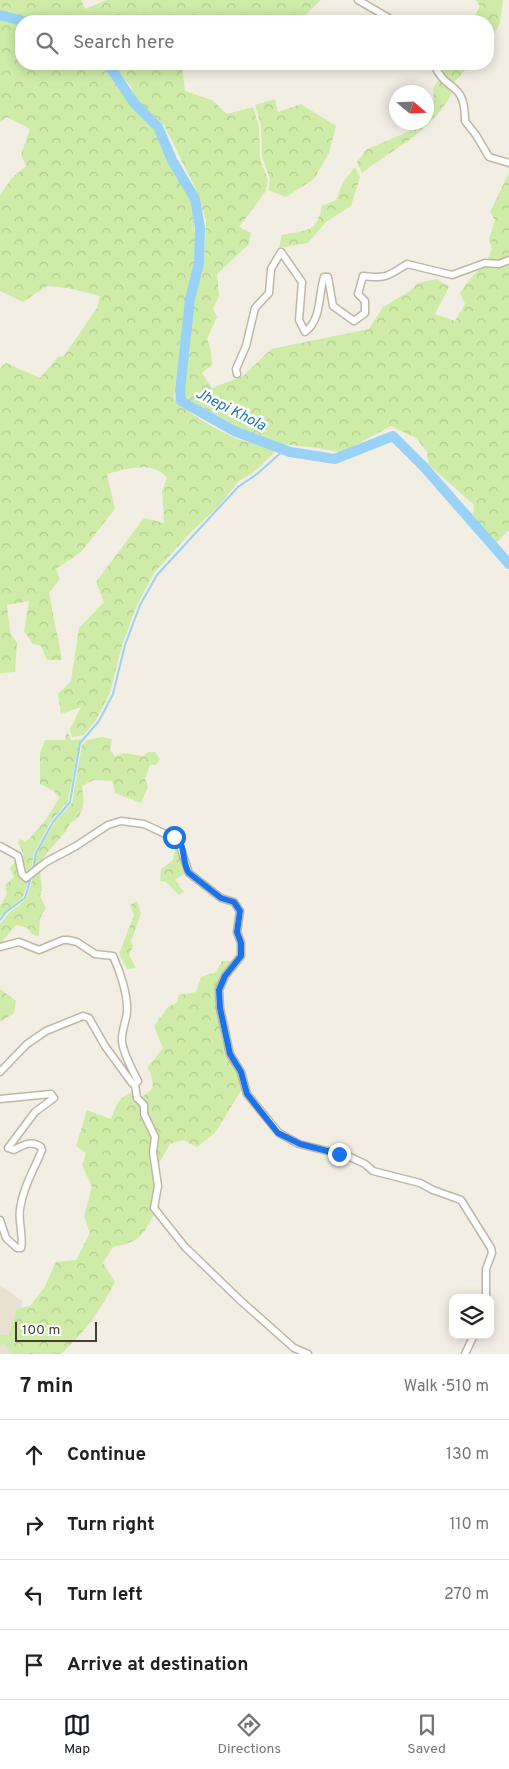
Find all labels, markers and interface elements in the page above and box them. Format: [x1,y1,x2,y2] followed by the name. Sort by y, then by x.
[15,15,494,70] search box
[33,29,61,57] icon: search
[73,31,175,55] text: Search here
[389,85,434,130] north arrow
[192,385,269,436] water label: Jhepi Khola
[163,826,186,849] route start
[328,1143,351,1166] route end
[449,1294,494,1339] map controls
[449,1294,494,1339] button: layers
[15,1319,98,1342] scale bar
[22,1322,60,1339] text: 100 m
[20,1373,73,1400] text: 7 min
[404,1377,489,1397] text: Walk · 510 m
[20,1441,48,1469] icon: ahead
[67,1443,146,1467] text: Continue
[446,1445,489,1465] text: 130 m
[20,1511,48,1539] icon: right
[67,1513,155,1537] text: Turn right
[449,1515,489,1535] text: 110 m
[20,1581,48,1609] icon: left
[67,1583,143,1607] text: Turn left
[444,1585,489,1605] text: 270 m
[20,1651,48,1679] icon: arrive
[67,1653,248,1677] text: Arrive at destination
[63,1711,91,1758] tab: Map
[217,1711,281,1758] tab: Directions
[407,1711,446,1758] tab: Saved

